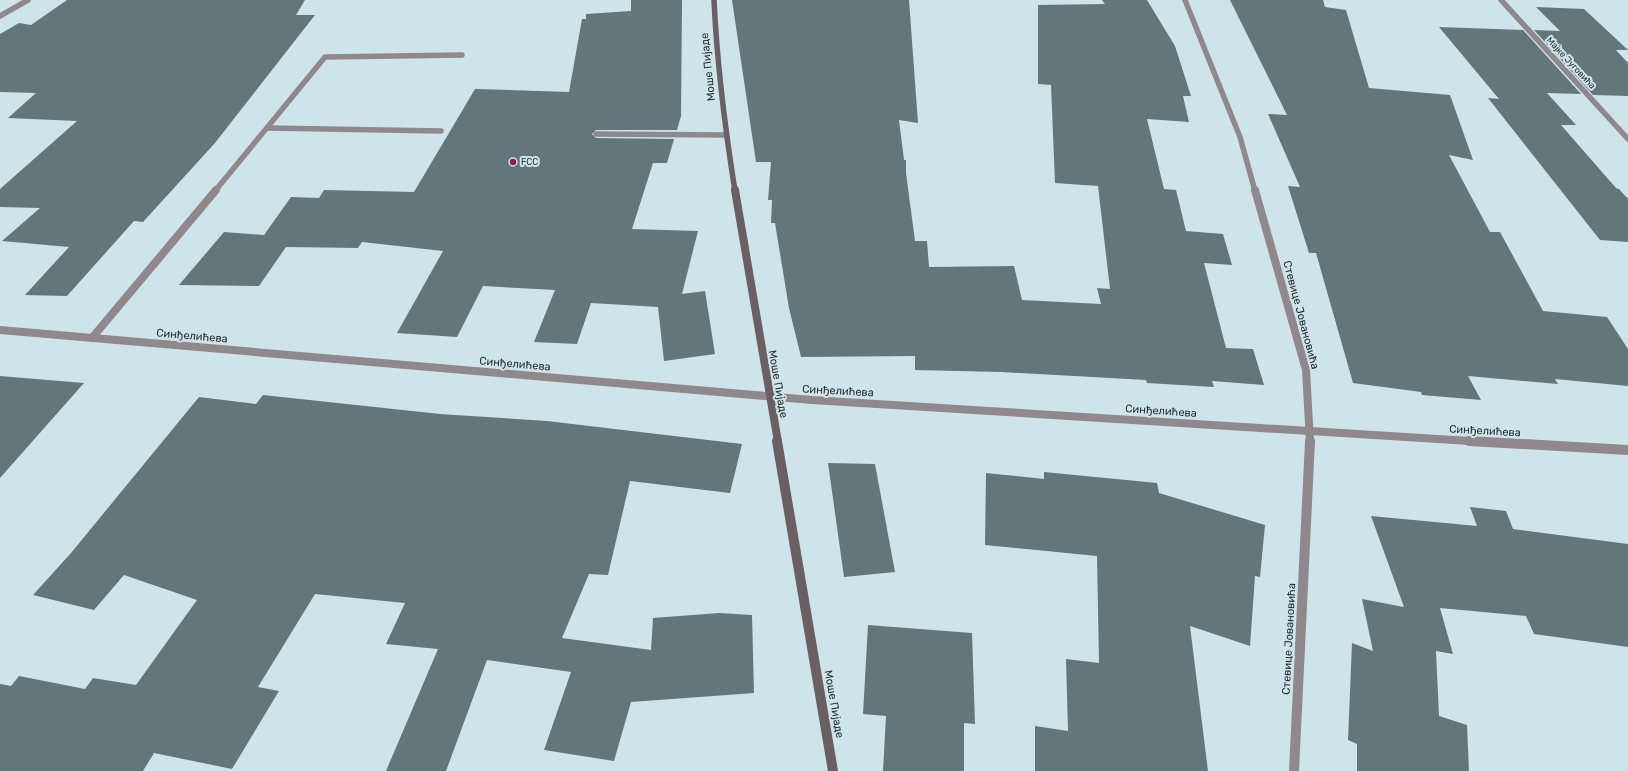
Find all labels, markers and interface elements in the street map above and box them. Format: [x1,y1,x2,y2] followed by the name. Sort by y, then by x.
[698,32,718,102] street label: Моше Пијаде
[1545,35,1597,91] street label: Мајке Југовића
[508,157,518,167] marker: FCC
[521,157,538,167] place label: FCC
[1280,259,1322,371] street label: Стевице Јовановића
[156,326,228,346] street label: Синђелићева
[766,349,790,419] street label: Моше Пијаде
[479,354,551,374] street label: Синђелићева
[802,383,874,399] street label: Синђелићева
[1125,402,1197,420] street label: Синђелићева
[1449,423,1521,439] street label: Синђелићева
[1280,583,1298,695] street label: Стевице Јовановића
[822,669,846,739] street label: Моше Пијаде

